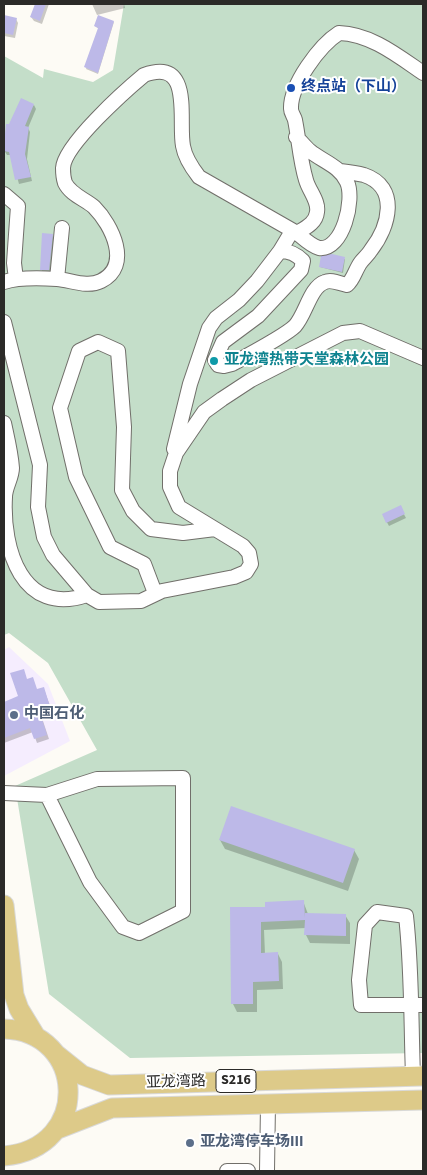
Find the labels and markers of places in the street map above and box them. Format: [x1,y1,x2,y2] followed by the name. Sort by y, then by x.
[301,79,406,97] place label: 终点站（下山）
[285,82,297,94] marker: 终点站（下山）
[224,352,389,370] place label: 亚龙湾热带天堂森林公园
[208,355,220,367] marker: 亚龙湾热带天堂森林公园
[24,706,84,724] place label: 中国石化
[8,709,20,721] marker: 中国石化
[200,1134,304,1152] place label: 亚龙湾停车场III
[184,1137,196,1149] marker: 亚龙湾停车场III

